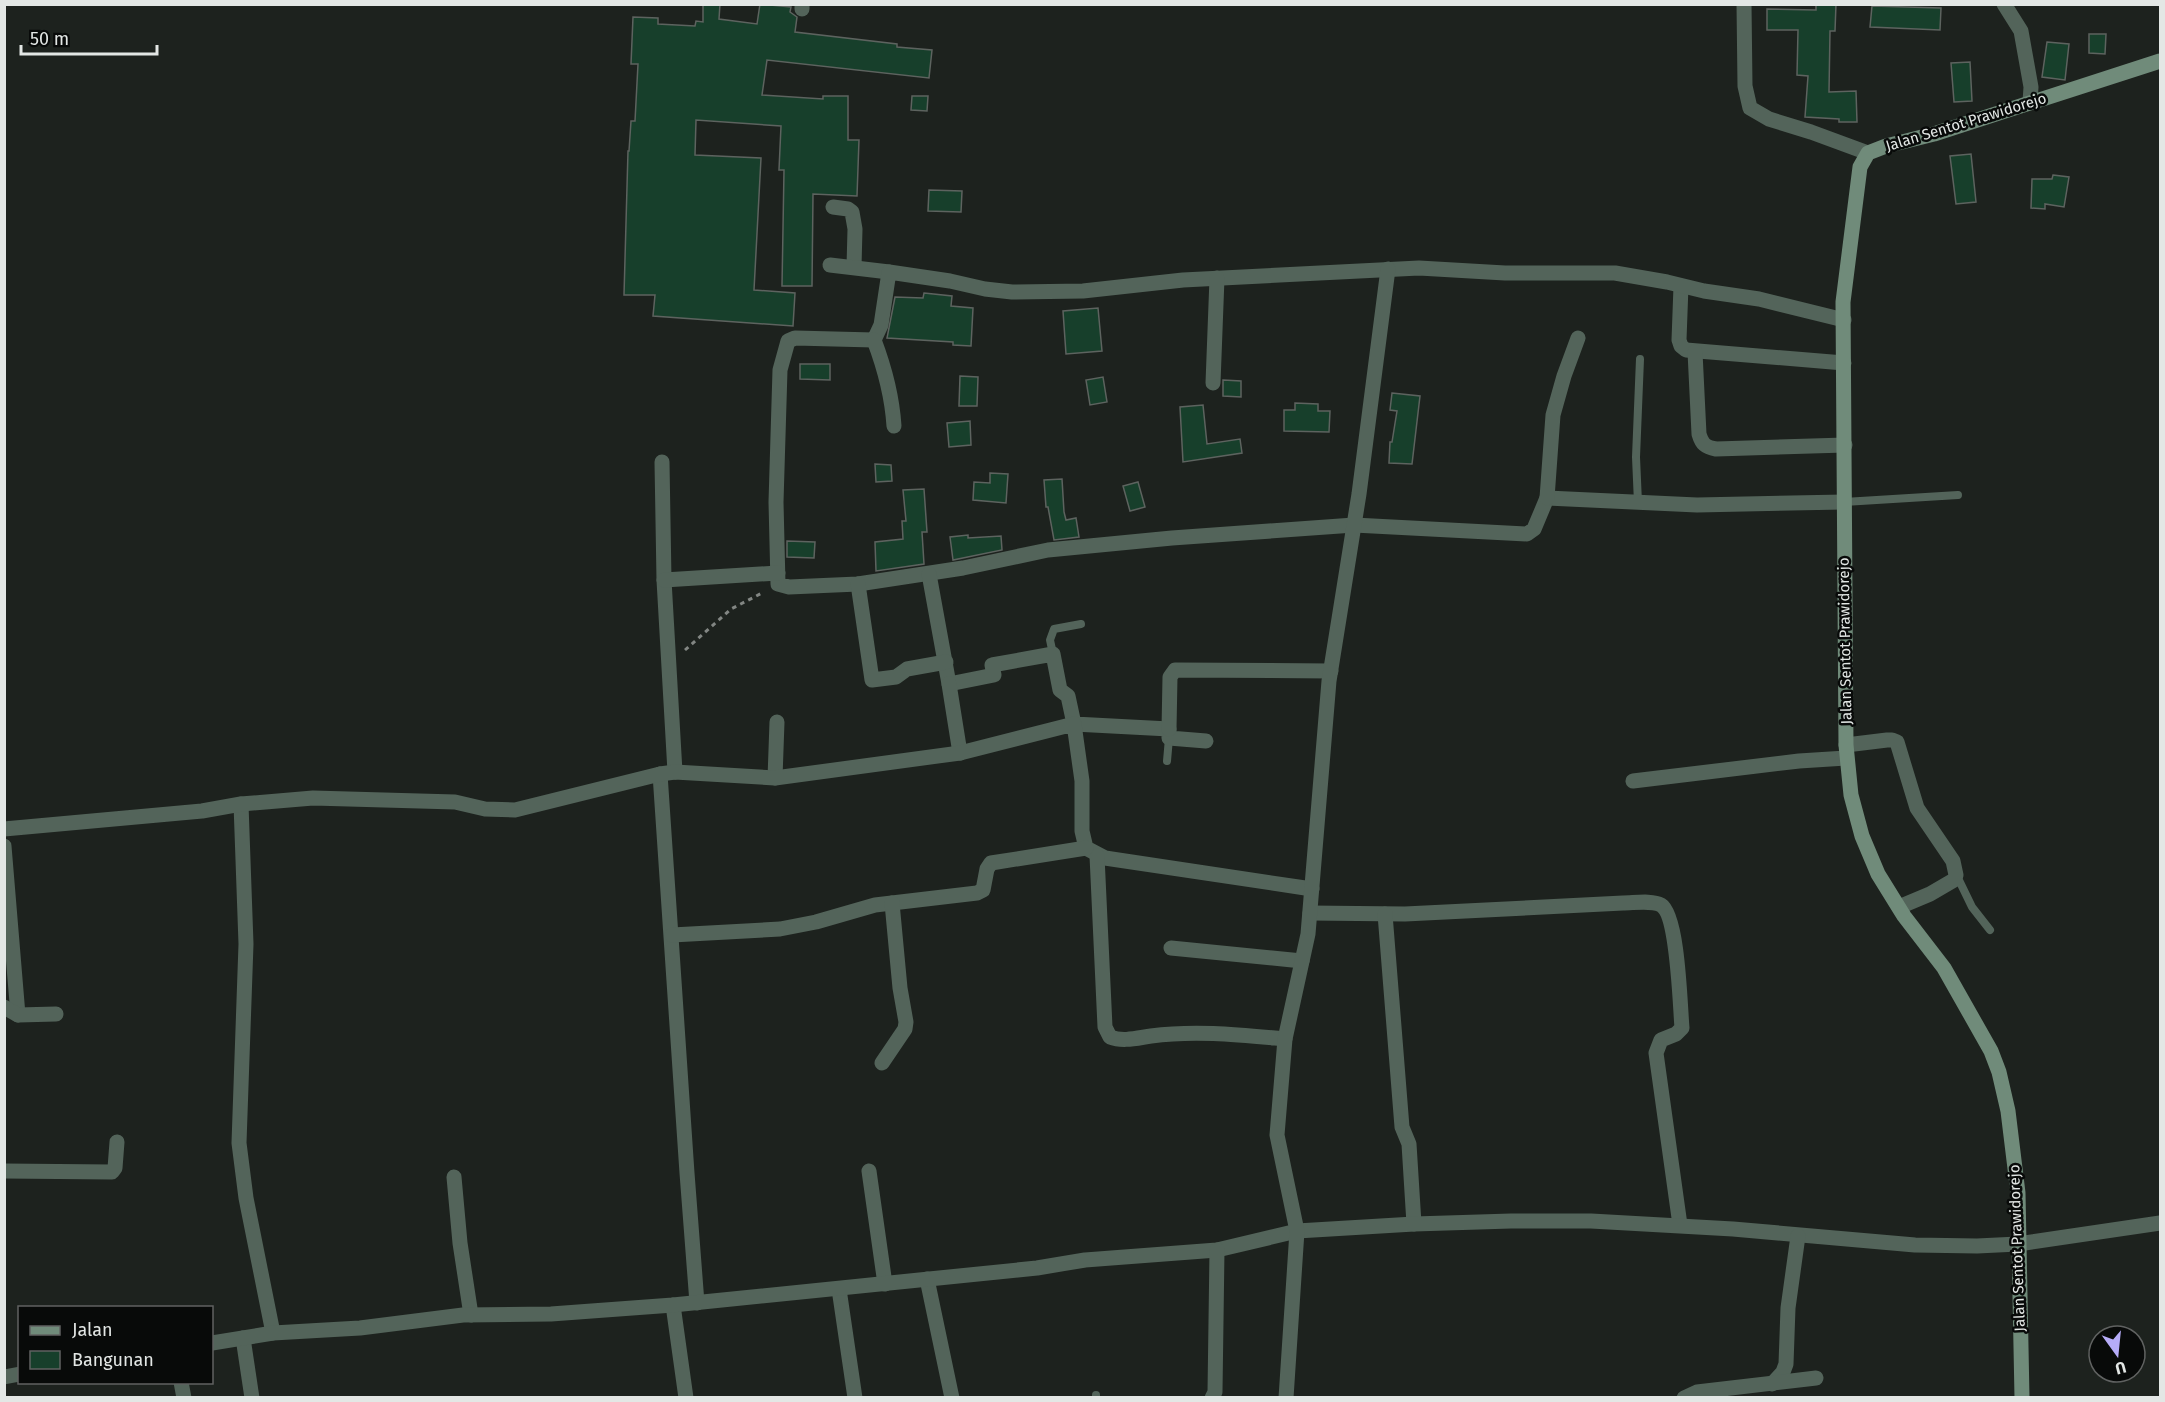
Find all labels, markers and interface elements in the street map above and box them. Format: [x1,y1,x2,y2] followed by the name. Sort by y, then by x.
[21,18,158,56] scale bar
[30,28,69,50] text: 50 m
[1883,89,2049,155] street label: Jalan Sentot Prawidorejo
[1835,557,1855,725] street label: Jalan Sentot Prawidorejo
[2005,1164,2029,1332] street label: Jalan Sentot Prawidorejo
[18,1306,213,1384] legend
[72,1319,113,1341] text: Jalan
[2087,1324,2147,1384] north arrow
[72,1349,154,1371] text: Bangunan
[2113,1357,2128,1379] text: U

